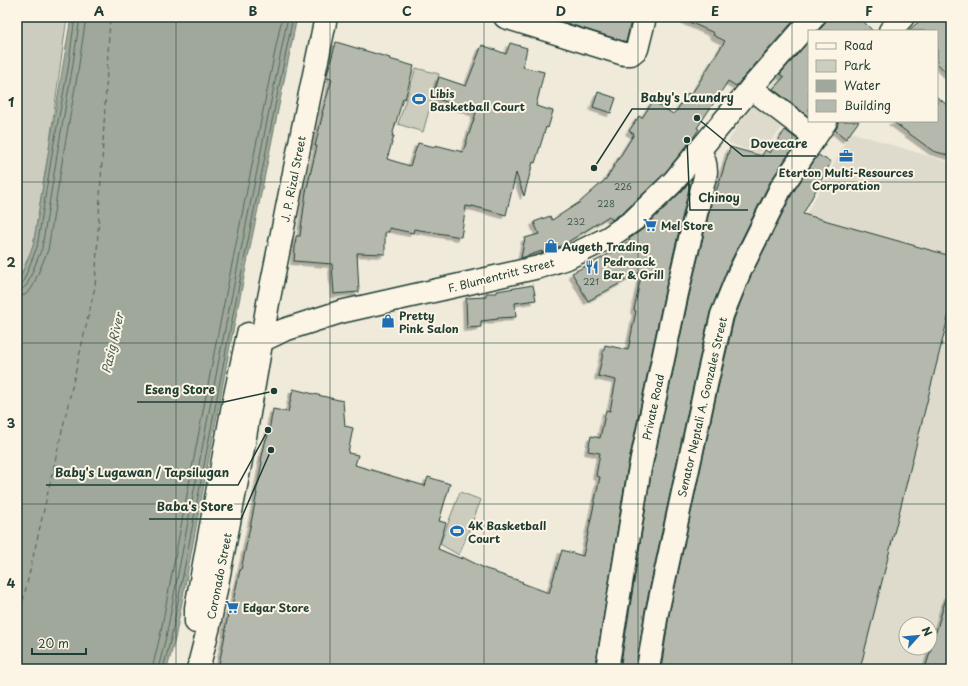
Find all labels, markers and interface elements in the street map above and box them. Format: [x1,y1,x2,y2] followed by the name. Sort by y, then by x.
[94,1,104,20] text: A
[249,1,258,20] text: B
[402,1,412,20] text: C
[556,1,566,20] text: D
[711,1,719,20] text: E
[865,1,873,20] text: F
[808,30,938,122] legend
[844,36,873,54] text: Road
[844,56,871,74] text: Park
[844,76,881,94] text: Water
[430,85,525,115] place label: Libis Basketball Court
[632,85,742,109] callout: Baby's Laundry
[640,88,734,106] text: Baby's Laundry
[411,91,427,107] sports icon: Libis Basketball Court
[8,92,14,111] text: 1
[844,96,891,114] text: Building
[743,132,816,156] callout: Dovecare
[276,134,310,224] street label: J. P. Rizal Street
[751,134,808,152] text: Dovecare
[838,148,854,164] office icon: Eterton Multi-Resources Corporation
[779,164,914,194] place label: Eterton Multi-Resources Corporation
[614,179,632,193] house number: 226
[690,186,748,210] callout: Chinoy
[698,188,740,206] text: Chinoy
[597,196,615,210] house number: 228
[567,214,585,228] house number: 232
[642,217,658,233] supermarket icon: Mel Store
[661,217,713,234] place label: Mel Store
[543,238,559,254] shop icon: Augeth Trading
[562,238,649,255] place label: Augeth Trading
[6,252,16,271] text: 2
[446,253,556,296] street label: F. Blumentritt Street
[603,253,664,283] place label: Pedroack Bar & Grill
[584,259,600,275] restaurant icon: Pedroack Bar & Grill
[583,274,599,288] house number: 221
[399,307,459,337] place label: Pretty Pink Salon
[96,310,128,375] water label: Pasig River
[380,313,396,329] shop icon: Pretty Pink Salon
[673,315,731,499] street label: Senator Neptali A. Gonzales Street
[638,372,668,442] street label: Private Road
[137,378,224,402] callout: Eseng Store
[145,380,216,398] text: Eseng Store
[7,413,16,432] text: 3
[46,461,238,485] callout: Baby's Lugawan / Tapsilugan
[55,463,229,481] text: Baby's Lugawan / Tapsilugan
[149,495,241,519] callout: Baba's Store
[157,497,234,515] text: Baba's Store
[468,517,546,547] place label: 4K Basketball Court
[449,523,465,539] sports icon: 4K Basketball Court
[202,531,236,621] street label: Coronado Street
[7,573,16,592] text: 4
[224,599,240,615] supermarket icon: Edgar Store
[243,599,309,616] place label: Edgar Store
[898,616,938,656] north arrow
[918,623,937,639] text: N
[32,630,86,656] scale bar
[38,634,69,652] text: 20 m

